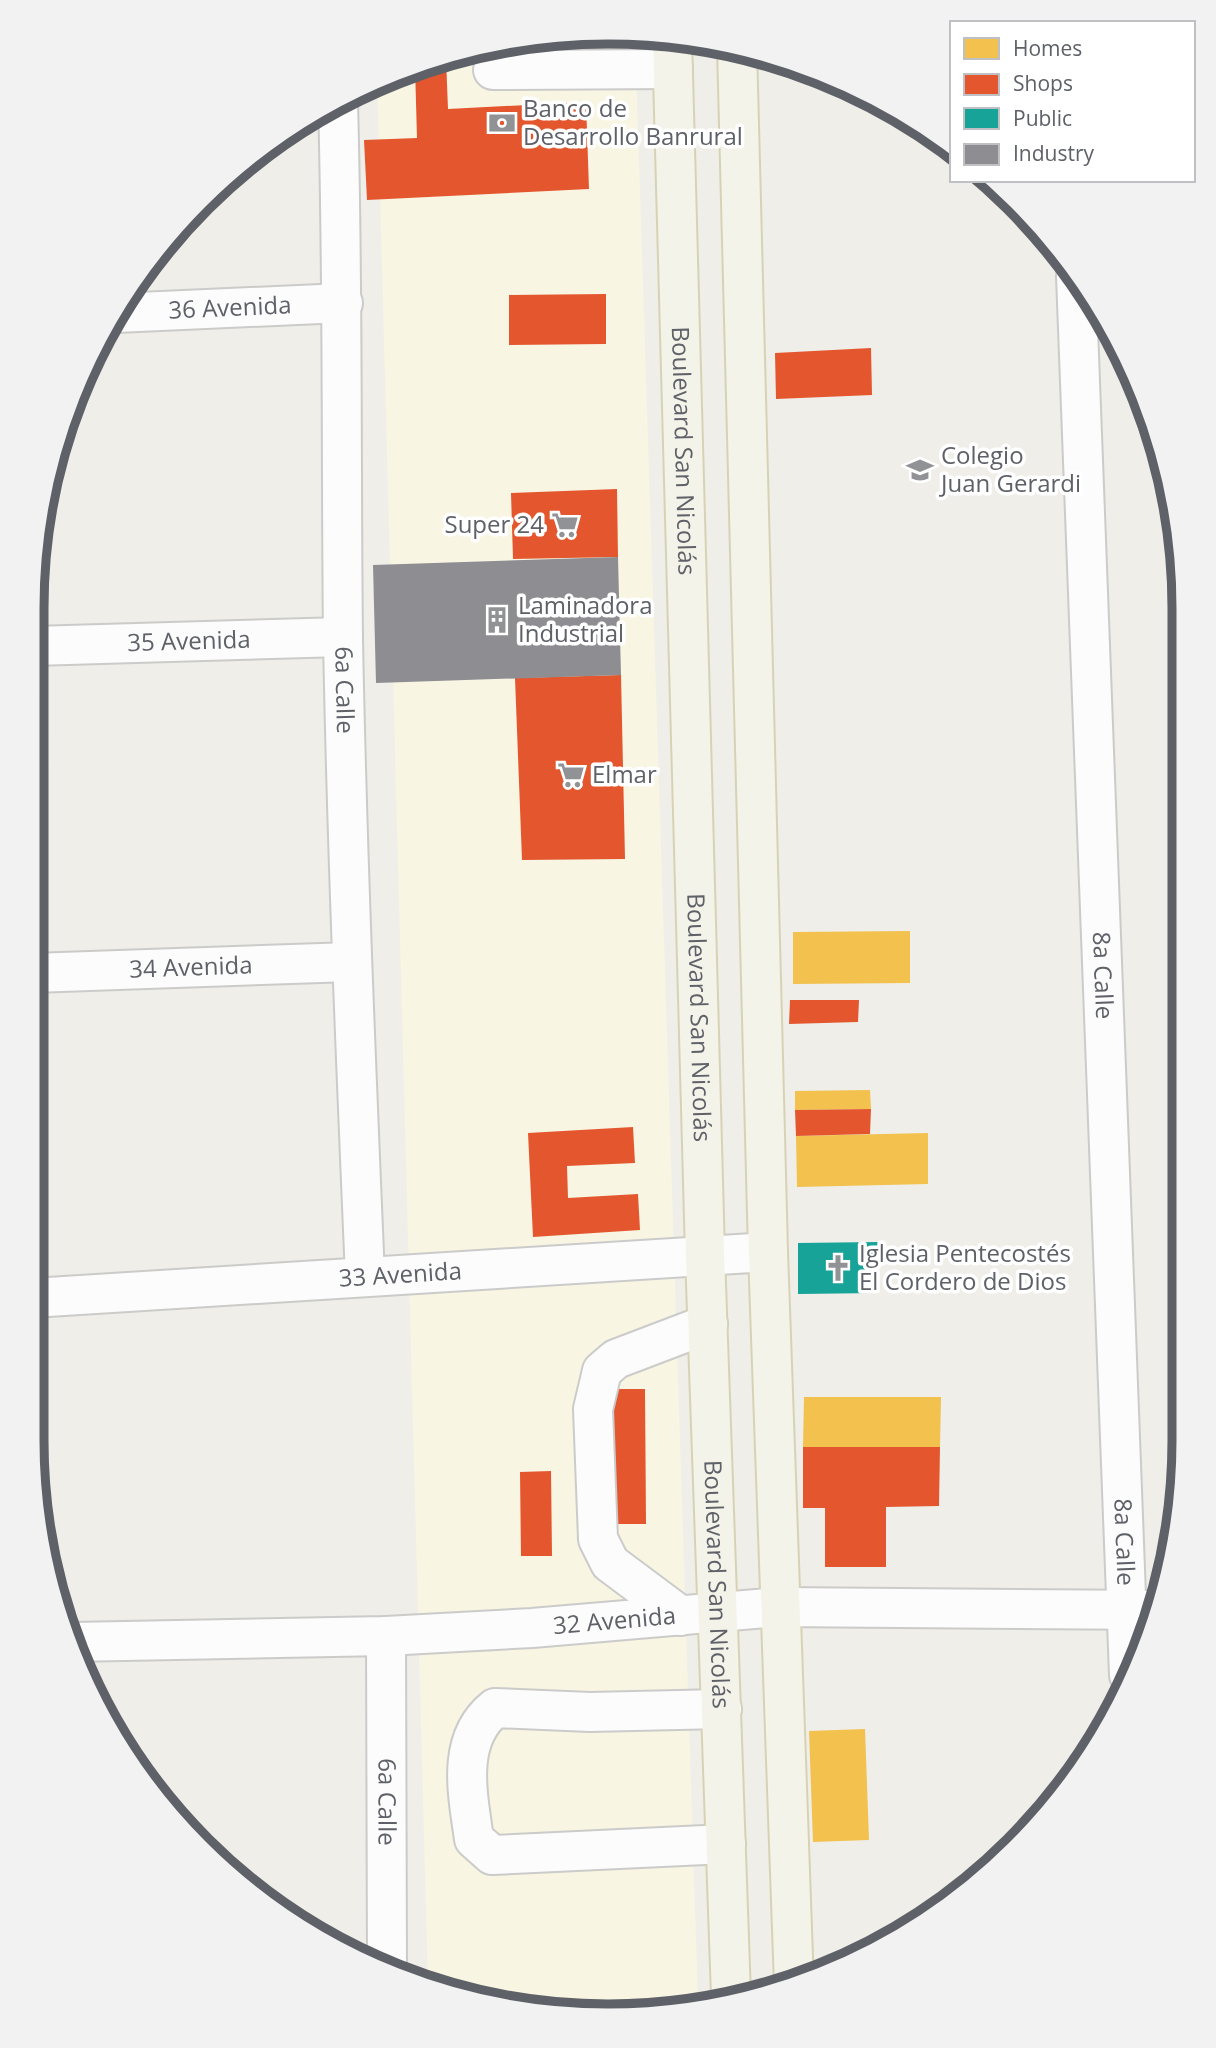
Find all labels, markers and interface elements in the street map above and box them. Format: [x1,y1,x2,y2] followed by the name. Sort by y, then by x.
[950,21,1195,182] legend
[1013,34,1082,62] text: Homes
[1013,69,1073,97] text: Shops
[523,91,743,152] place label: Banco de Desarrollo Banrural
[1013,104,1072,132] text: Public
[487,108,517,138] bank icon: Banco de Desarrollo Banrural
[1013,139,1095,167] text: Industry
[168,287,292,326] street label: 36 Avenida
[665,326,705,576] street label: Boulevard San Nicolás
[939,438,1081,499] place label: Colegio Juan Gerardi
[905,455,935,485] school or university icon: Colegio Juan Gerardi
[444,507,544,540] place label: Super 24
[550,510,580,540] supermarket icon: Super 24
[518,588,652,649] place label: Laminadora Industrial
[482,605,512,635] building icon: Laminadora Industrial
[127,622,251,658] street label: 35 Avenida
[328,646,363,734] street label: 6a Calle
[592,757,657,790] place label: Elmar
[556,760,586,790] supermarket icon: Elmar
[680,893,720,1142] street label: Boulevard San Nicolás
[1086,931,1122,1020] street label: 8a Calle
[129,947,253,985] street label: 34 Avenida
[859,1236,1071,1297] place label: Iglesia Pentecostés El Cordero de Dios
[338,1253,463,1294] street label: 33 Avenida
[823,1253,853,1283] church icon: Iglesia Pentecostés El Cordero de Dios
[697,1459,739,1709] street label: Boulevard San Nicolás
[1107,1498,1144,1586] street label: 8a Calle
[552,1598,677,1641] street label: 32 Avenida
[371,1758,405,1846] street label: 6a Calle

